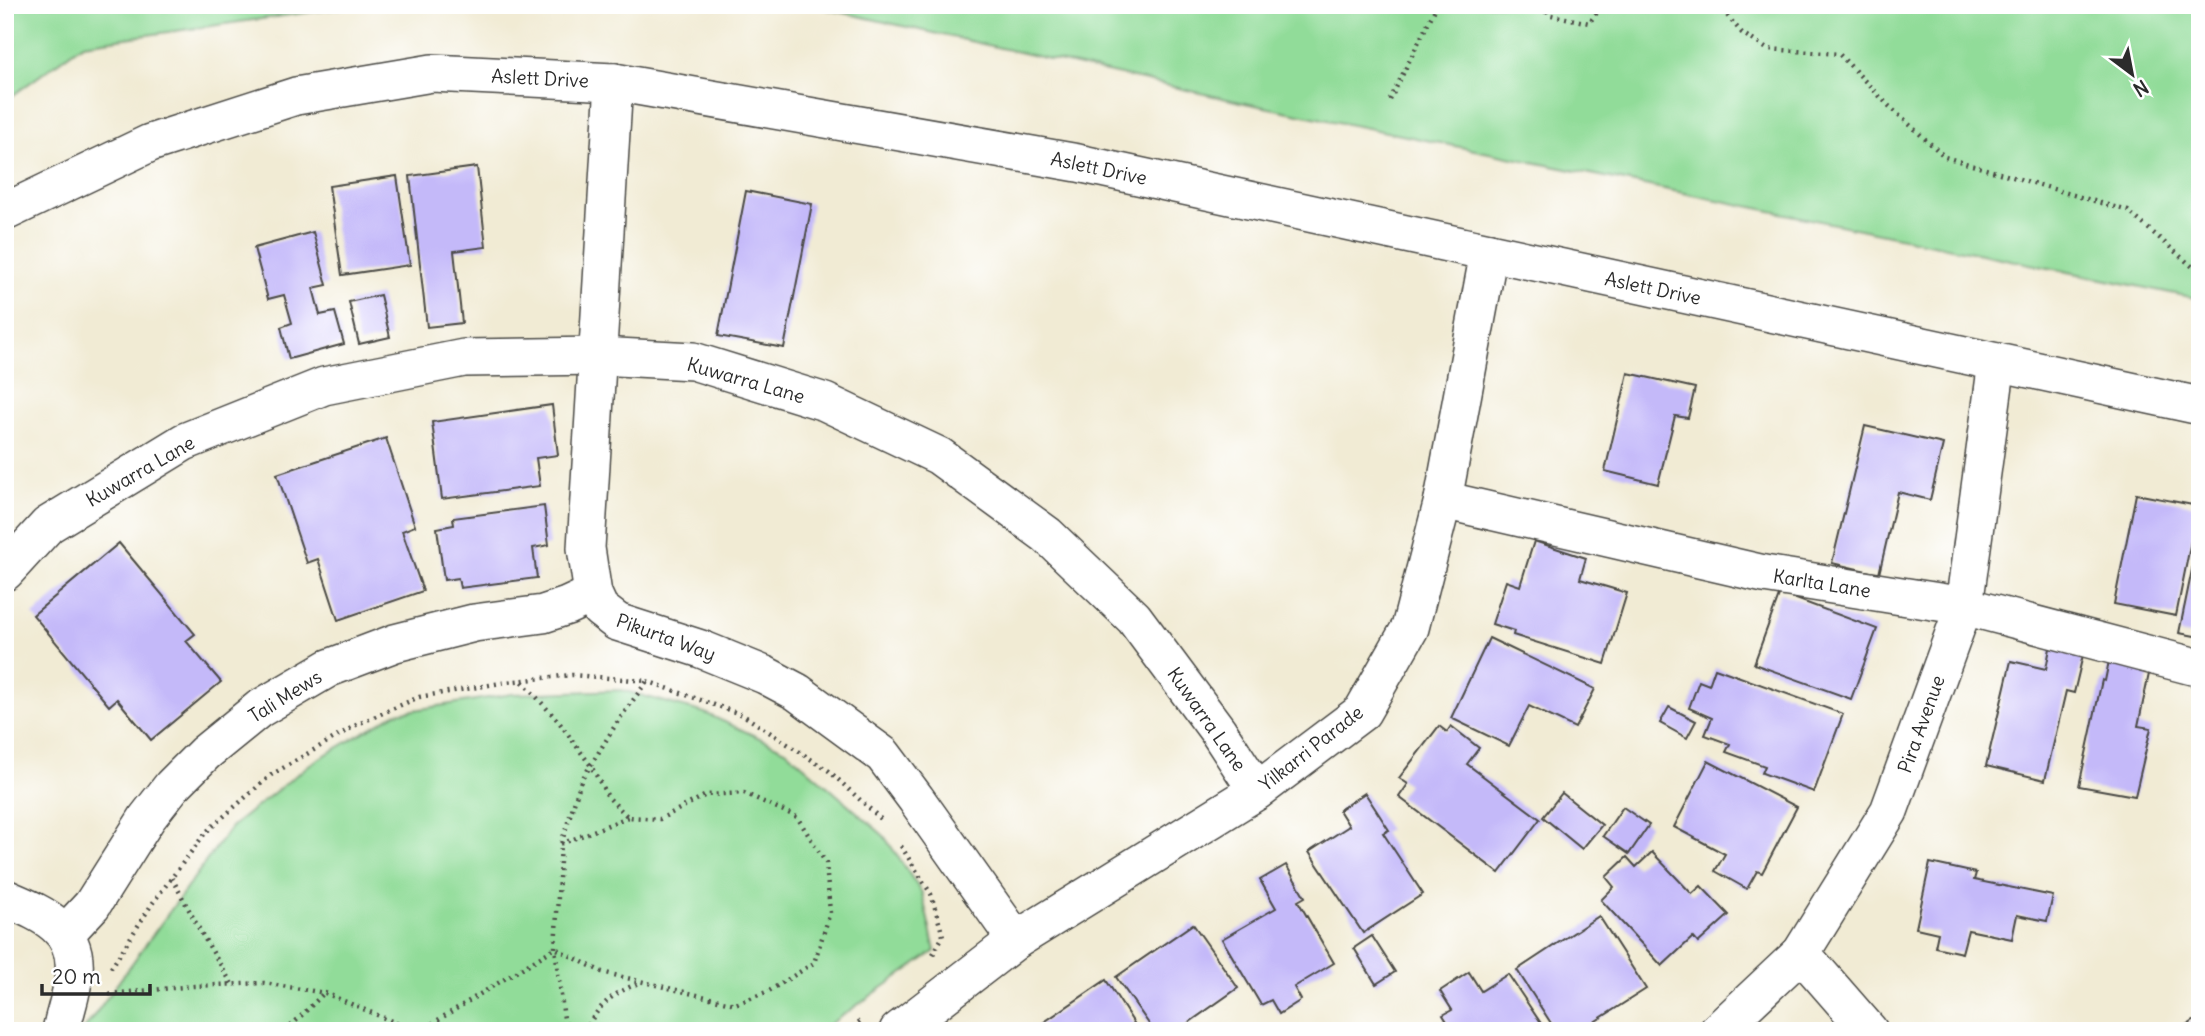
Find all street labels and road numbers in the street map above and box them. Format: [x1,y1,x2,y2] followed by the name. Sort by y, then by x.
[491,63,589,93] street label: Aslett Drive
[1049,146,1149,190] street label: Aslett Drive
[1603,266,1703,310] street label: Aslett Drive
[684,352,808,408] street label: Kuwarra Lane
[81,430,199,512] street label: Kuwarra Lane
[1771,563,1873,603] street label: Karlta Lane
[613,608,719,666] street label: Pikurta Way
[1162,662,1252,776] street label: Kuwarra Lane
[244,664,326,728] street label: Tali Mews
[1892,672,1950,776] street label: Pira Avenue
[1254,700,1368,796] street label: Yilkarri Parade

